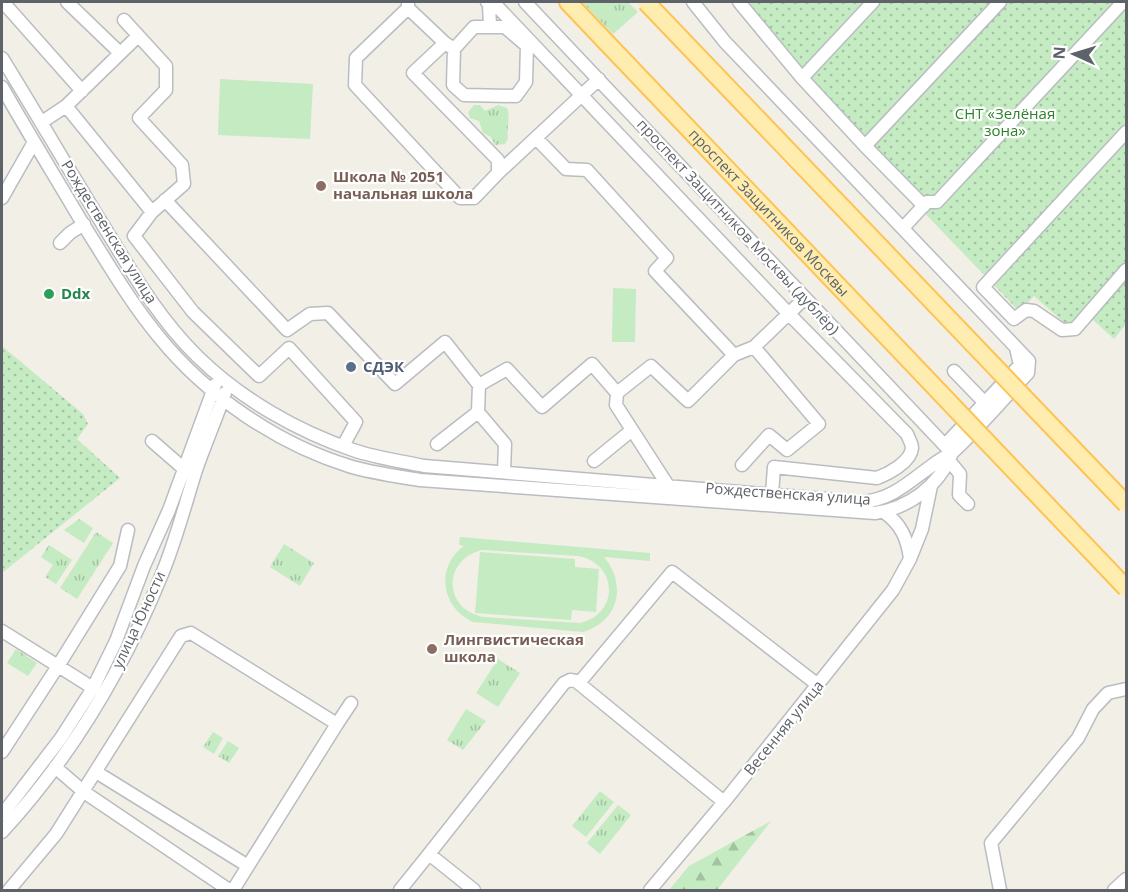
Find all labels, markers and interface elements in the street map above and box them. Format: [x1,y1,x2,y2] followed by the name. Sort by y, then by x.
[1044,24,1104,84] north arrow
[1048,46,1070,60] text: N
[955,103,1055,140] park label: СНТ «Зелёная зона»
[633,114,844,339] street label: проспект Защитников Москвы (дублёр)
[685,124,854,300] street label: проспект Защитников Москвы
[57,156,162,307] street label: Рождественская улица
[333,166,473,203] place label: Школа № 2051 начальная школа
[314,179,328,193] marker: Школа № 2051 начальная школа
[61,283,91,303] place label: Ddx
[42,287,56,301] marker: Ddx
[363,356,405,376] place label: СДЭК
[344,360,358,374] marker: СДЭК
[705,477,871,509] street label: Рождественская улица
[107,568,169,672] street label: улица Юности
[444,629,584,666] place label: Лингвистическая школа
[425,642,439,656] marker: Лингвистическая школа
[739,676,828,779] street label: Весенняя улица

